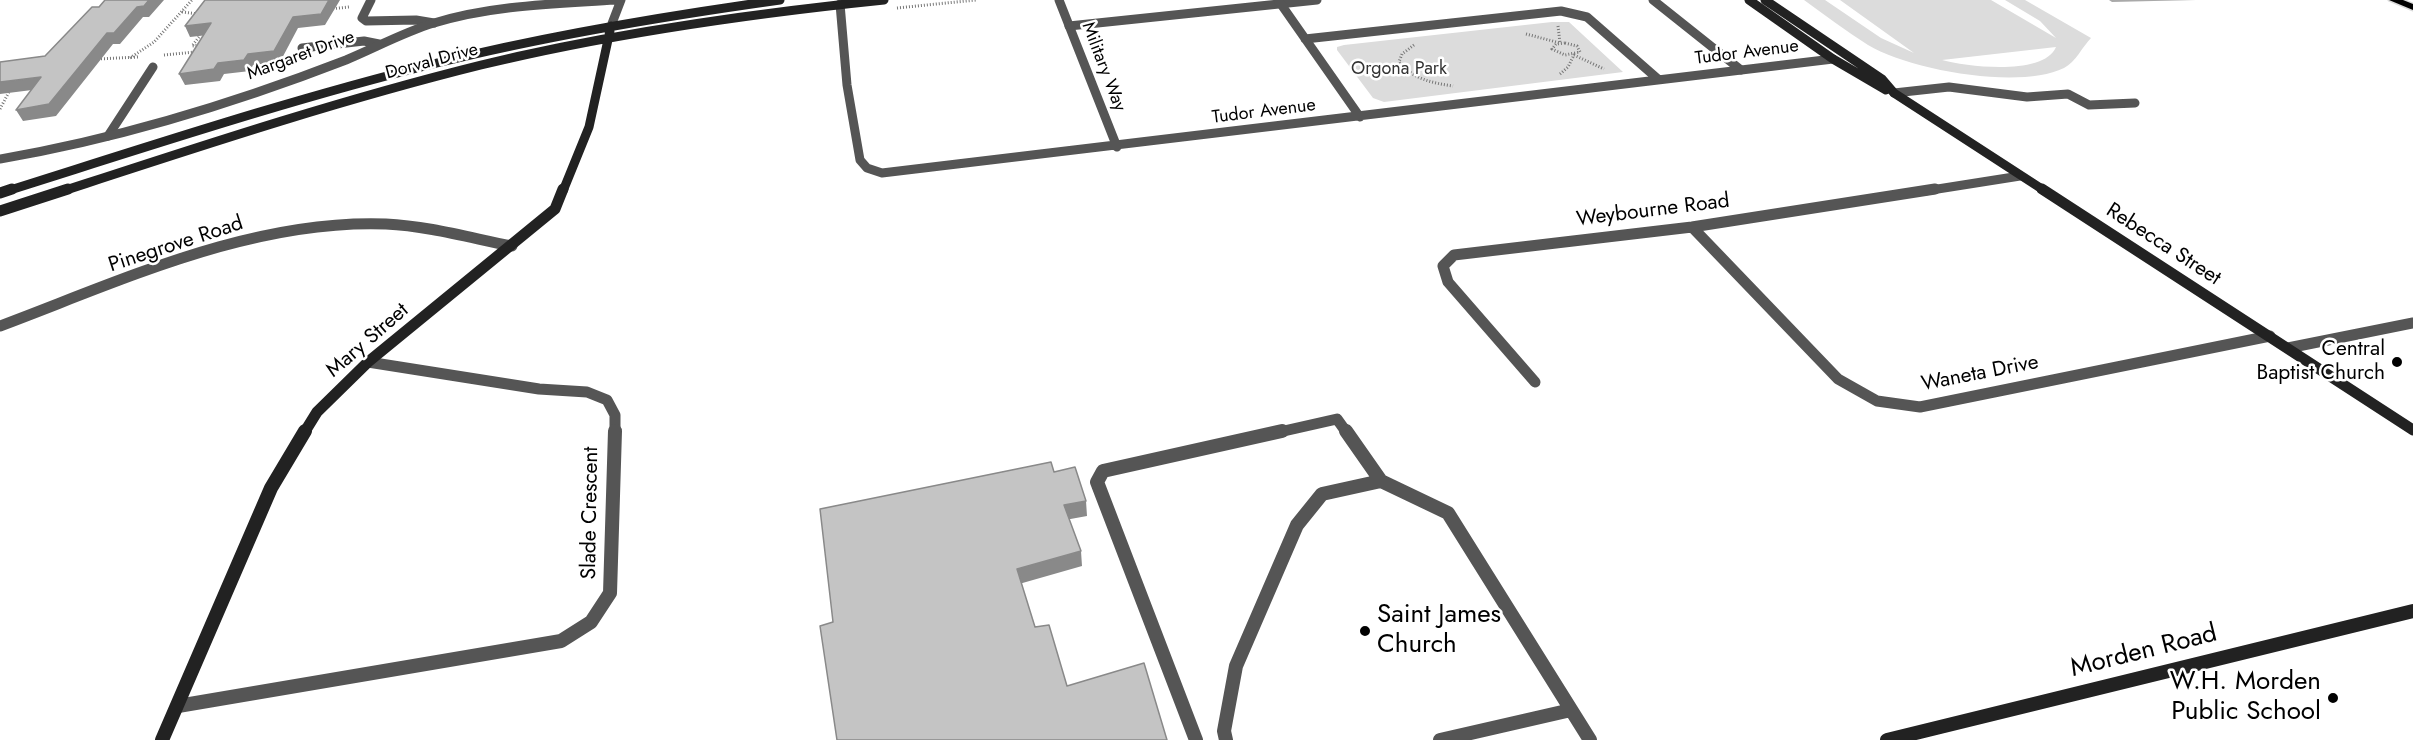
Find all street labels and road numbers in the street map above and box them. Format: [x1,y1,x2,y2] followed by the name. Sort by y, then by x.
[1076,19,1130,115] street label: Military Way
[244,27,358,85] street label: Margaret Drive
[1694,36,1800,70] street label: Tudor Avenue
[383,39,481,85] street label: Dorval Drive
[1211,95,1317,129] street label: Tudor Avenue
[1575,189,1731,233] street label: Weybourne Road
[2101,199,2225,291] street label: Rebecca Street
[105,211,247,279] street label: Pinegrove Road
[322,298,414,384] street label: Mary Street
[1919,350,2041,398] street label: Waneta Drive
[577,446,605,580] street label: Slade Crescent
[2067,619,2221,685] street label: Morden Road

